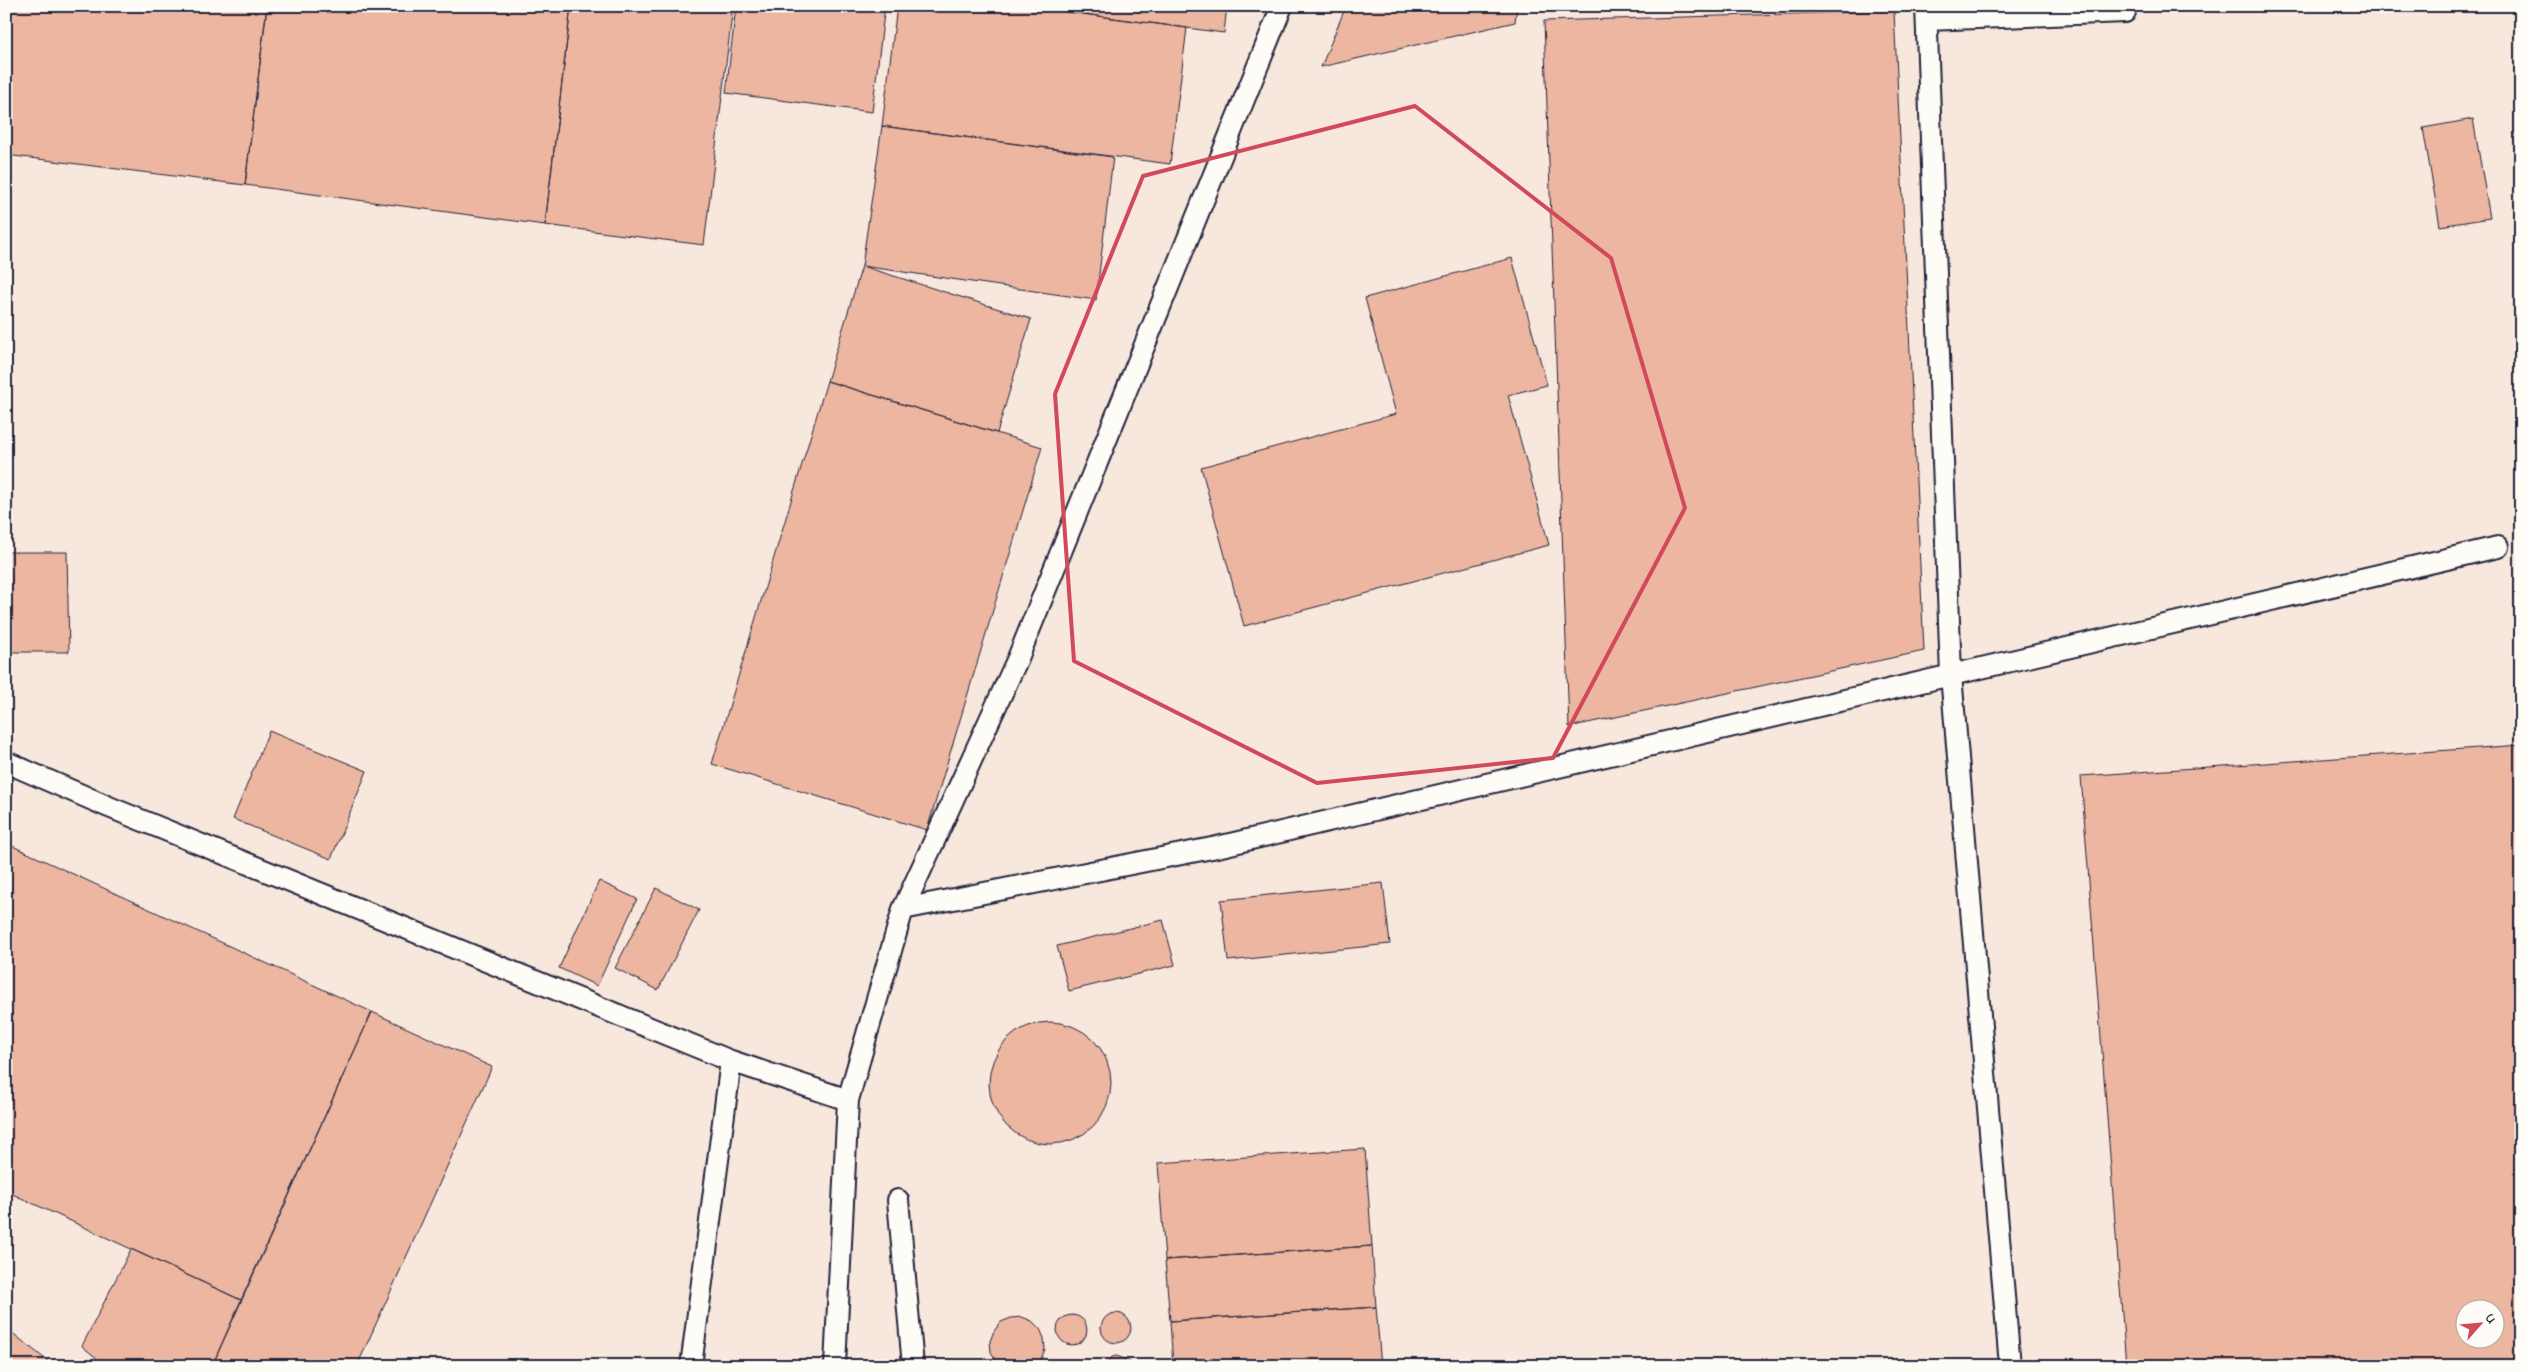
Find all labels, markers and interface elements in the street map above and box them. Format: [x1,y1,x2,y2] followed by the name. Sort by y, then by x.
[2454,1300,2504,1350] north arrow
[2479,1310,2502,1328] text: U

